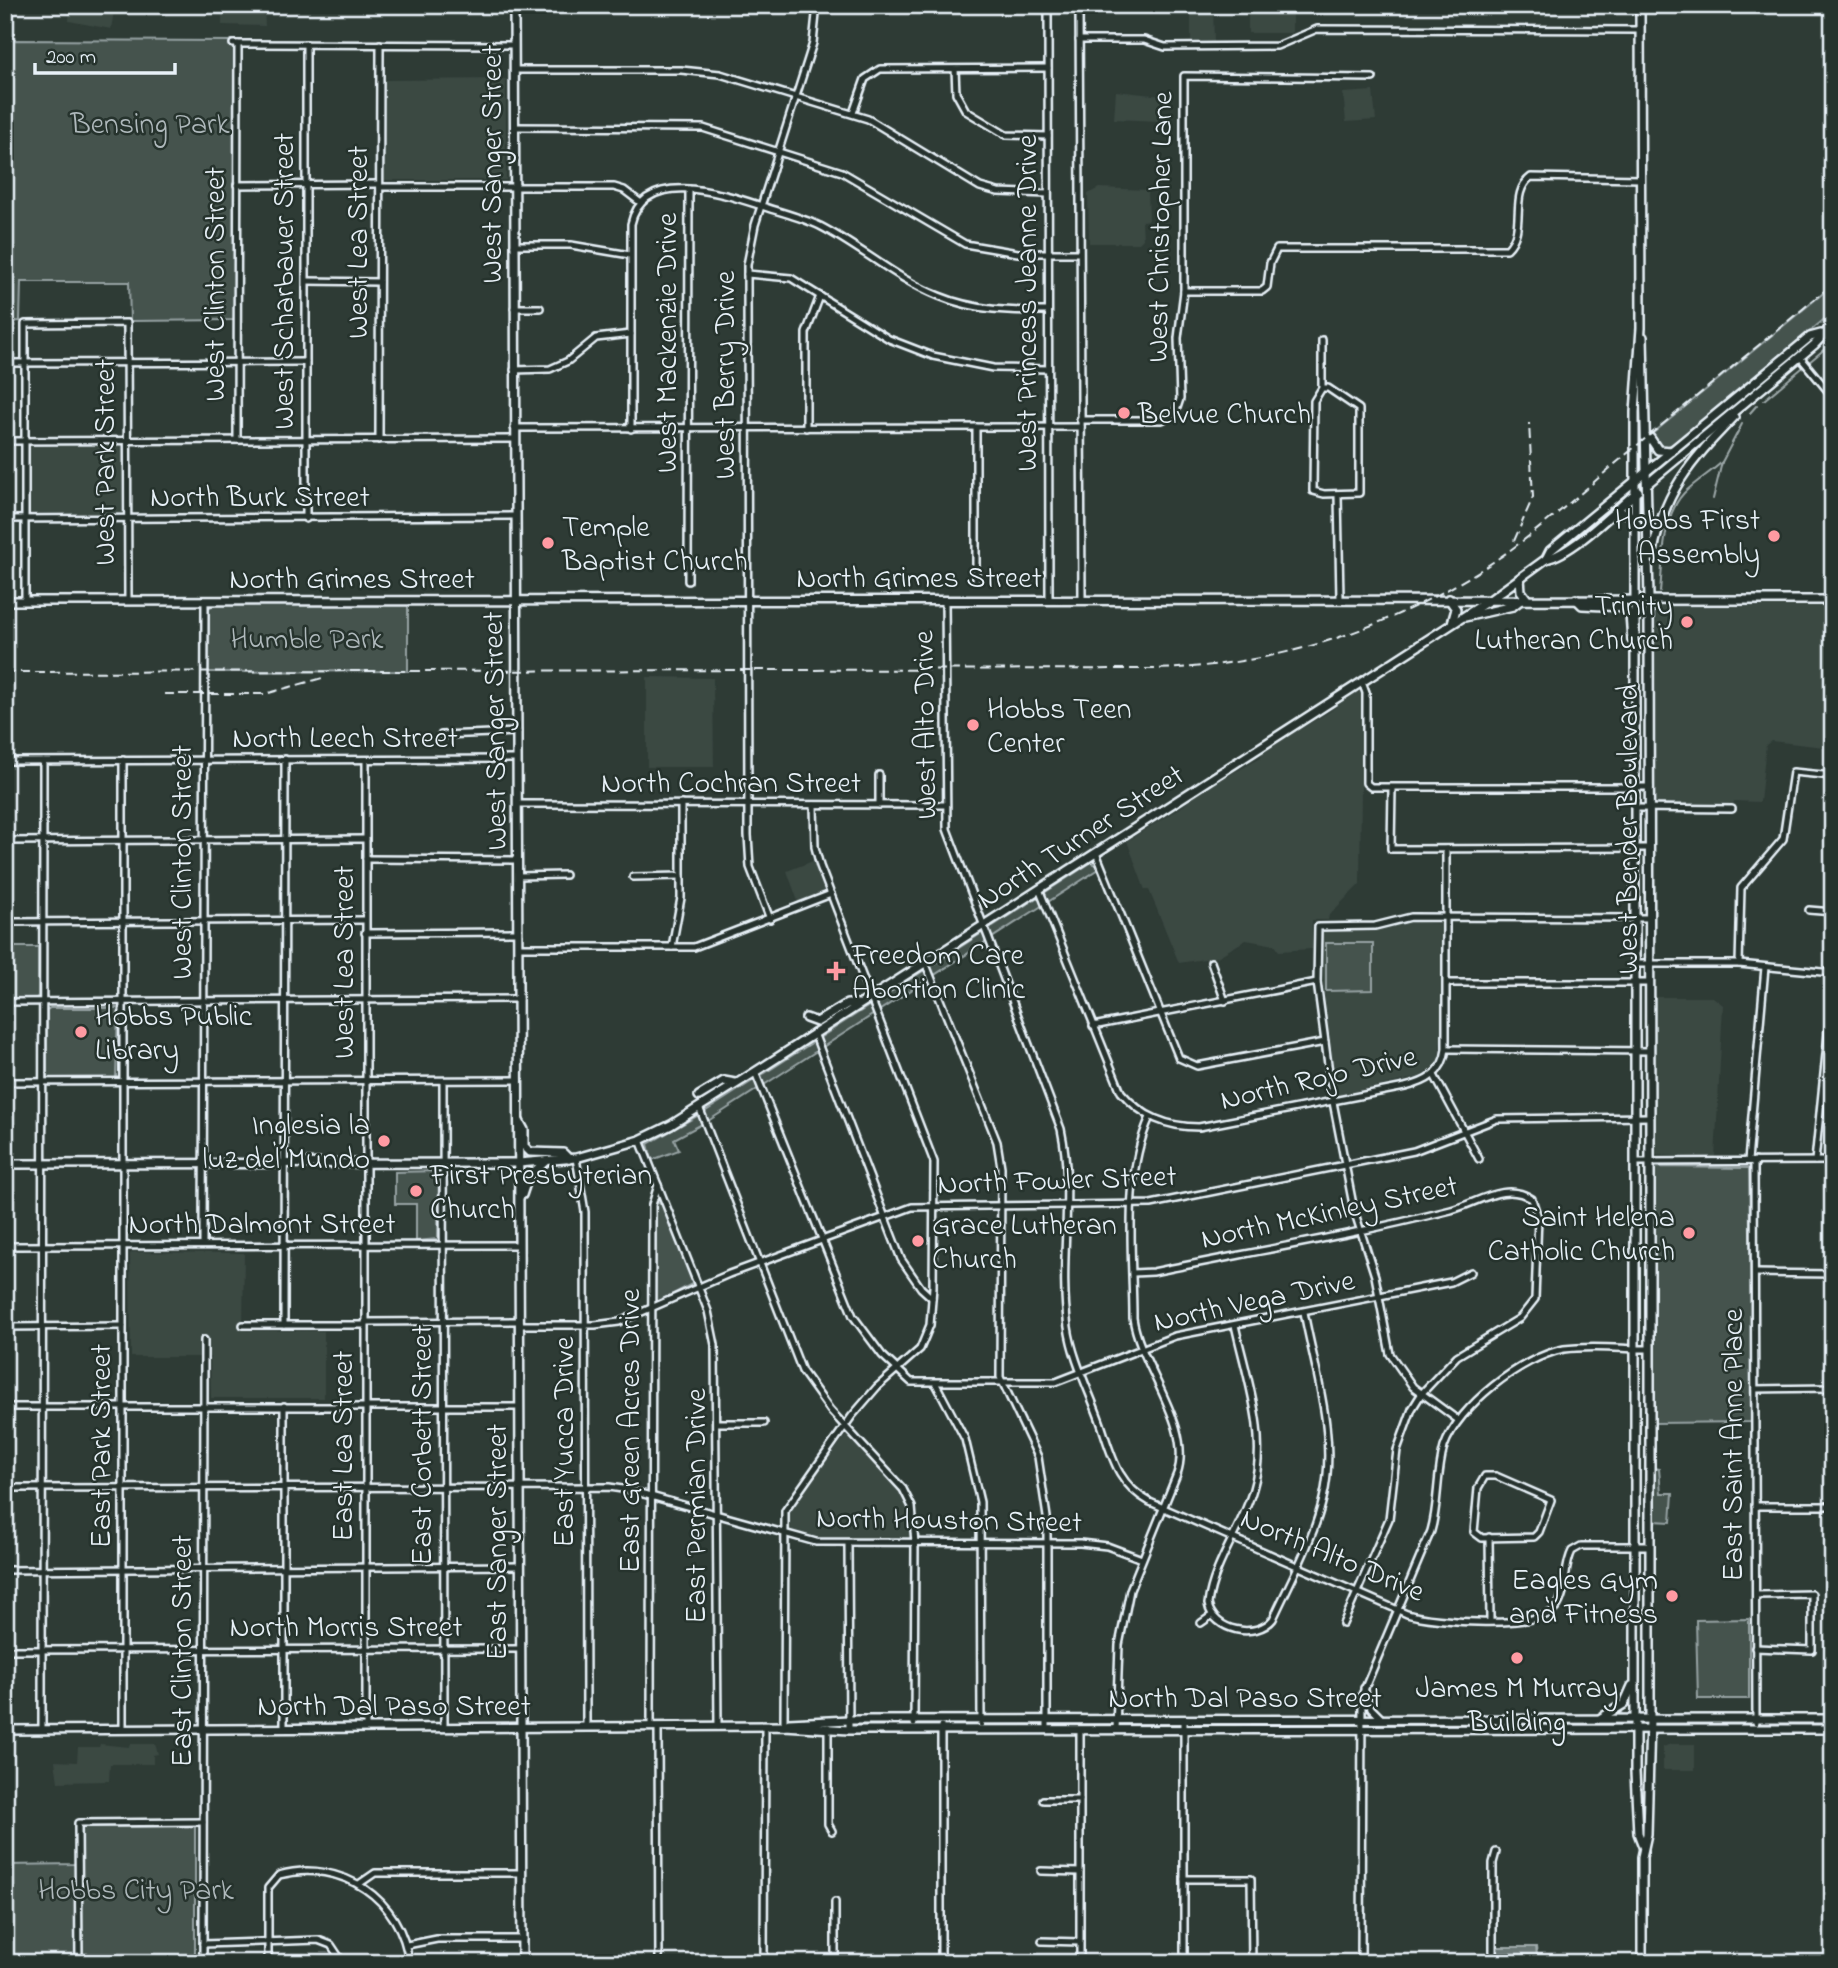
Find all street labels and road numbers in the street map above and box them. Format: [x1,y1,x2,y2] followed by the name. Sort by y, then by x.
[472,44,516,284] street label: West Sanger Street
[1138,90,1186,363] street label: West Christopher Lane
[264,133,308,429] street label: West Scharbauer Street
[1007,134,1051,471] street label: West Princess Jeanne Drive
[338,145,382,339] street label: West Lea Street
[195,167,239,401] street label: West Clinton Street
[647,212,691,473] street label: West Mackenzie Drive
[705,270,749,479] street label: West Berry Drive
[85,359,129,565] street label: West Park Street
[150,477,370,521] street label: North Burk Street
[796,558,1042,602] street label: North Grimes Street
[229,559,475,603] street label: North Grimes Street
[473,611,521,851] street label: West Sanger Street
[903,630,951,820] street label: West Alto Drive
[1608,684,1652,974] street label: West Bender Boulevard
[232,718,458,762] street label: North Leech Street
[162,745,206,979] street label: West Clinton Street
[969,755,1194,922] street label: North Turner Street
[601,763,861,807] street label: North Cochran Street
[324,865,368,1059] street label: West Lea Street
[1216,1036,1422,1124] street label: North Rojo Drive
[937,1156,1177,1208] street label: North Fowler Street
[1197,1165,1462,1263] street label: North McKinley Street
[128,1204,396,1248] street label: North Dalmont Street
[1150,1260,1360,1346] street label: North Vega Drive
[610,1288,654,1573] street label: East Green Acres Drive
[1713,1308,1757,1582] street label: East Saint Anne Place
[402,1324,446,1566] street label: East Corbett Street
[544,1336,588,1548] street label: East Yucca Drive
[81,1344,125,1548] street label: East Park Street
[323,1350,367,1542] street label: East Lea Street
[676,1388,720,1624] street label: East Permian Drive
[477,1424,521,1660] street label: East Sanger Street
[816,1498,1082,1546] street label: North Houston Street
[1233,1498,1431,1616] street label: North Alto Drive
[162,1535,206,1767] street label: East Clinton Street
[229,1607,463,1651] street label: North Morris Street
[1108,1678,1382,1722] street label: North Dal Paso Street
[257,1686,531,1730] street label: North Dal Paso Street

